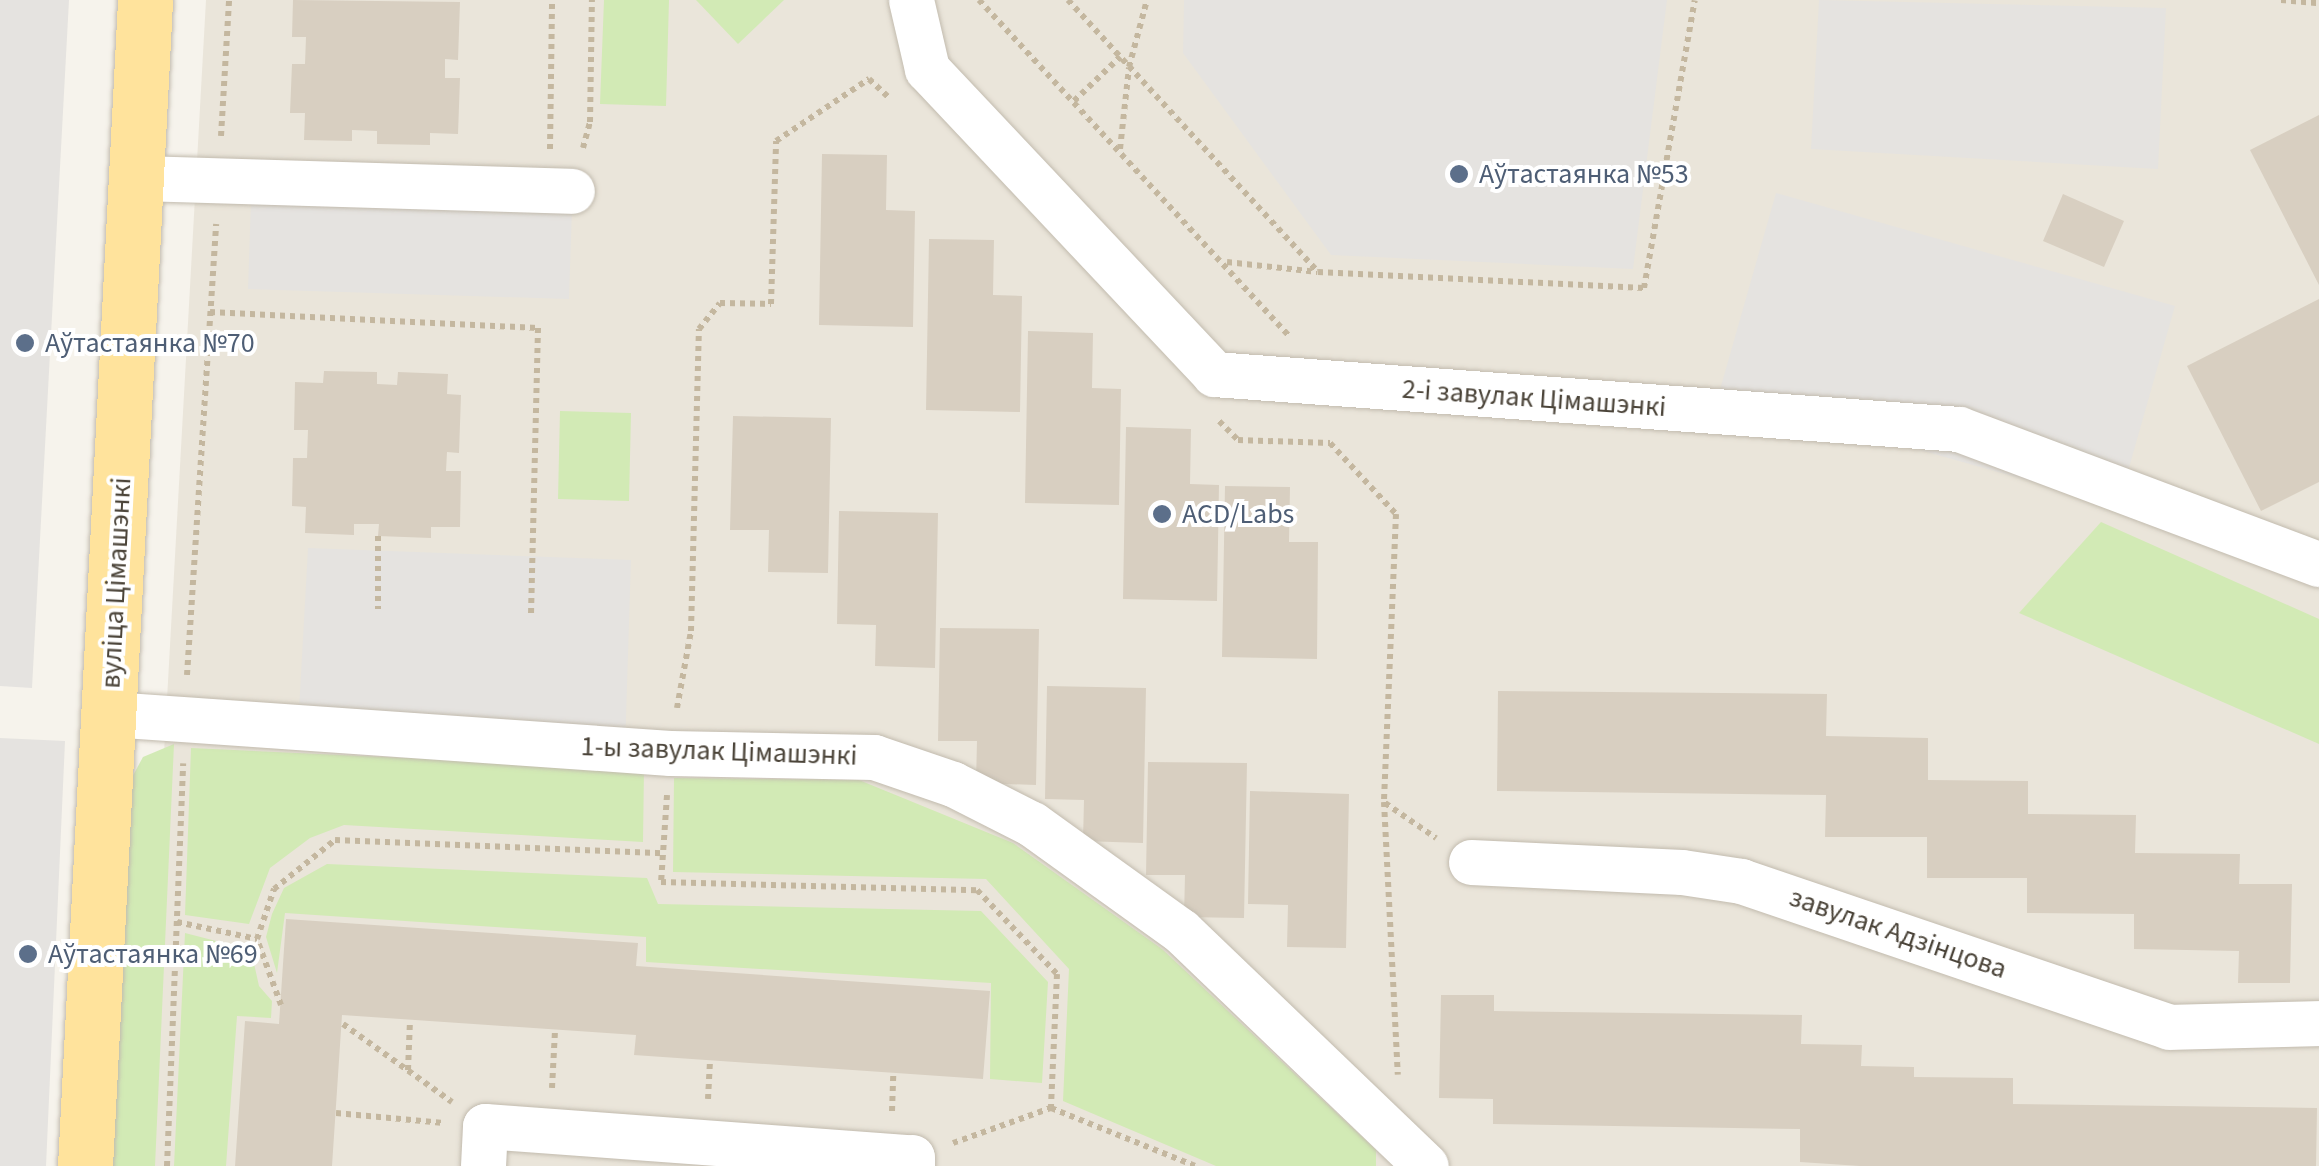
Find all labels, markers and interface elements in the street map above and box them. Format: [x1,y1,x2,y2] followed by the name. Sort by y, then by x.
[1479,157,1689,191] place label: Аўтастаянка №53
[1448,163,1470,185] marker: Аўтастаянка №53
[45,326,255,360] place label: Аўтастаянка №70
[14,332,36,354] marker: Аўтастаянка №70
[1401,372,1667,424] street label: 2-і завулак Цімашэнкі
[94,477,138,689] street label: вуліца Цімашэнкі
[1182,497,1294,531] place label: ACD/Labs
[1151,503,1173,525] marker: ACD/Labs
[580,729,858,773] street label: 1-ы завулак Цімашэнкі
[1785,880,2011,986] street label: завулак Адзінцова
[48,937,258,971] place label: Аўтастаянка №69
[17,943,39,965] marker: Аўтастаянка №69

